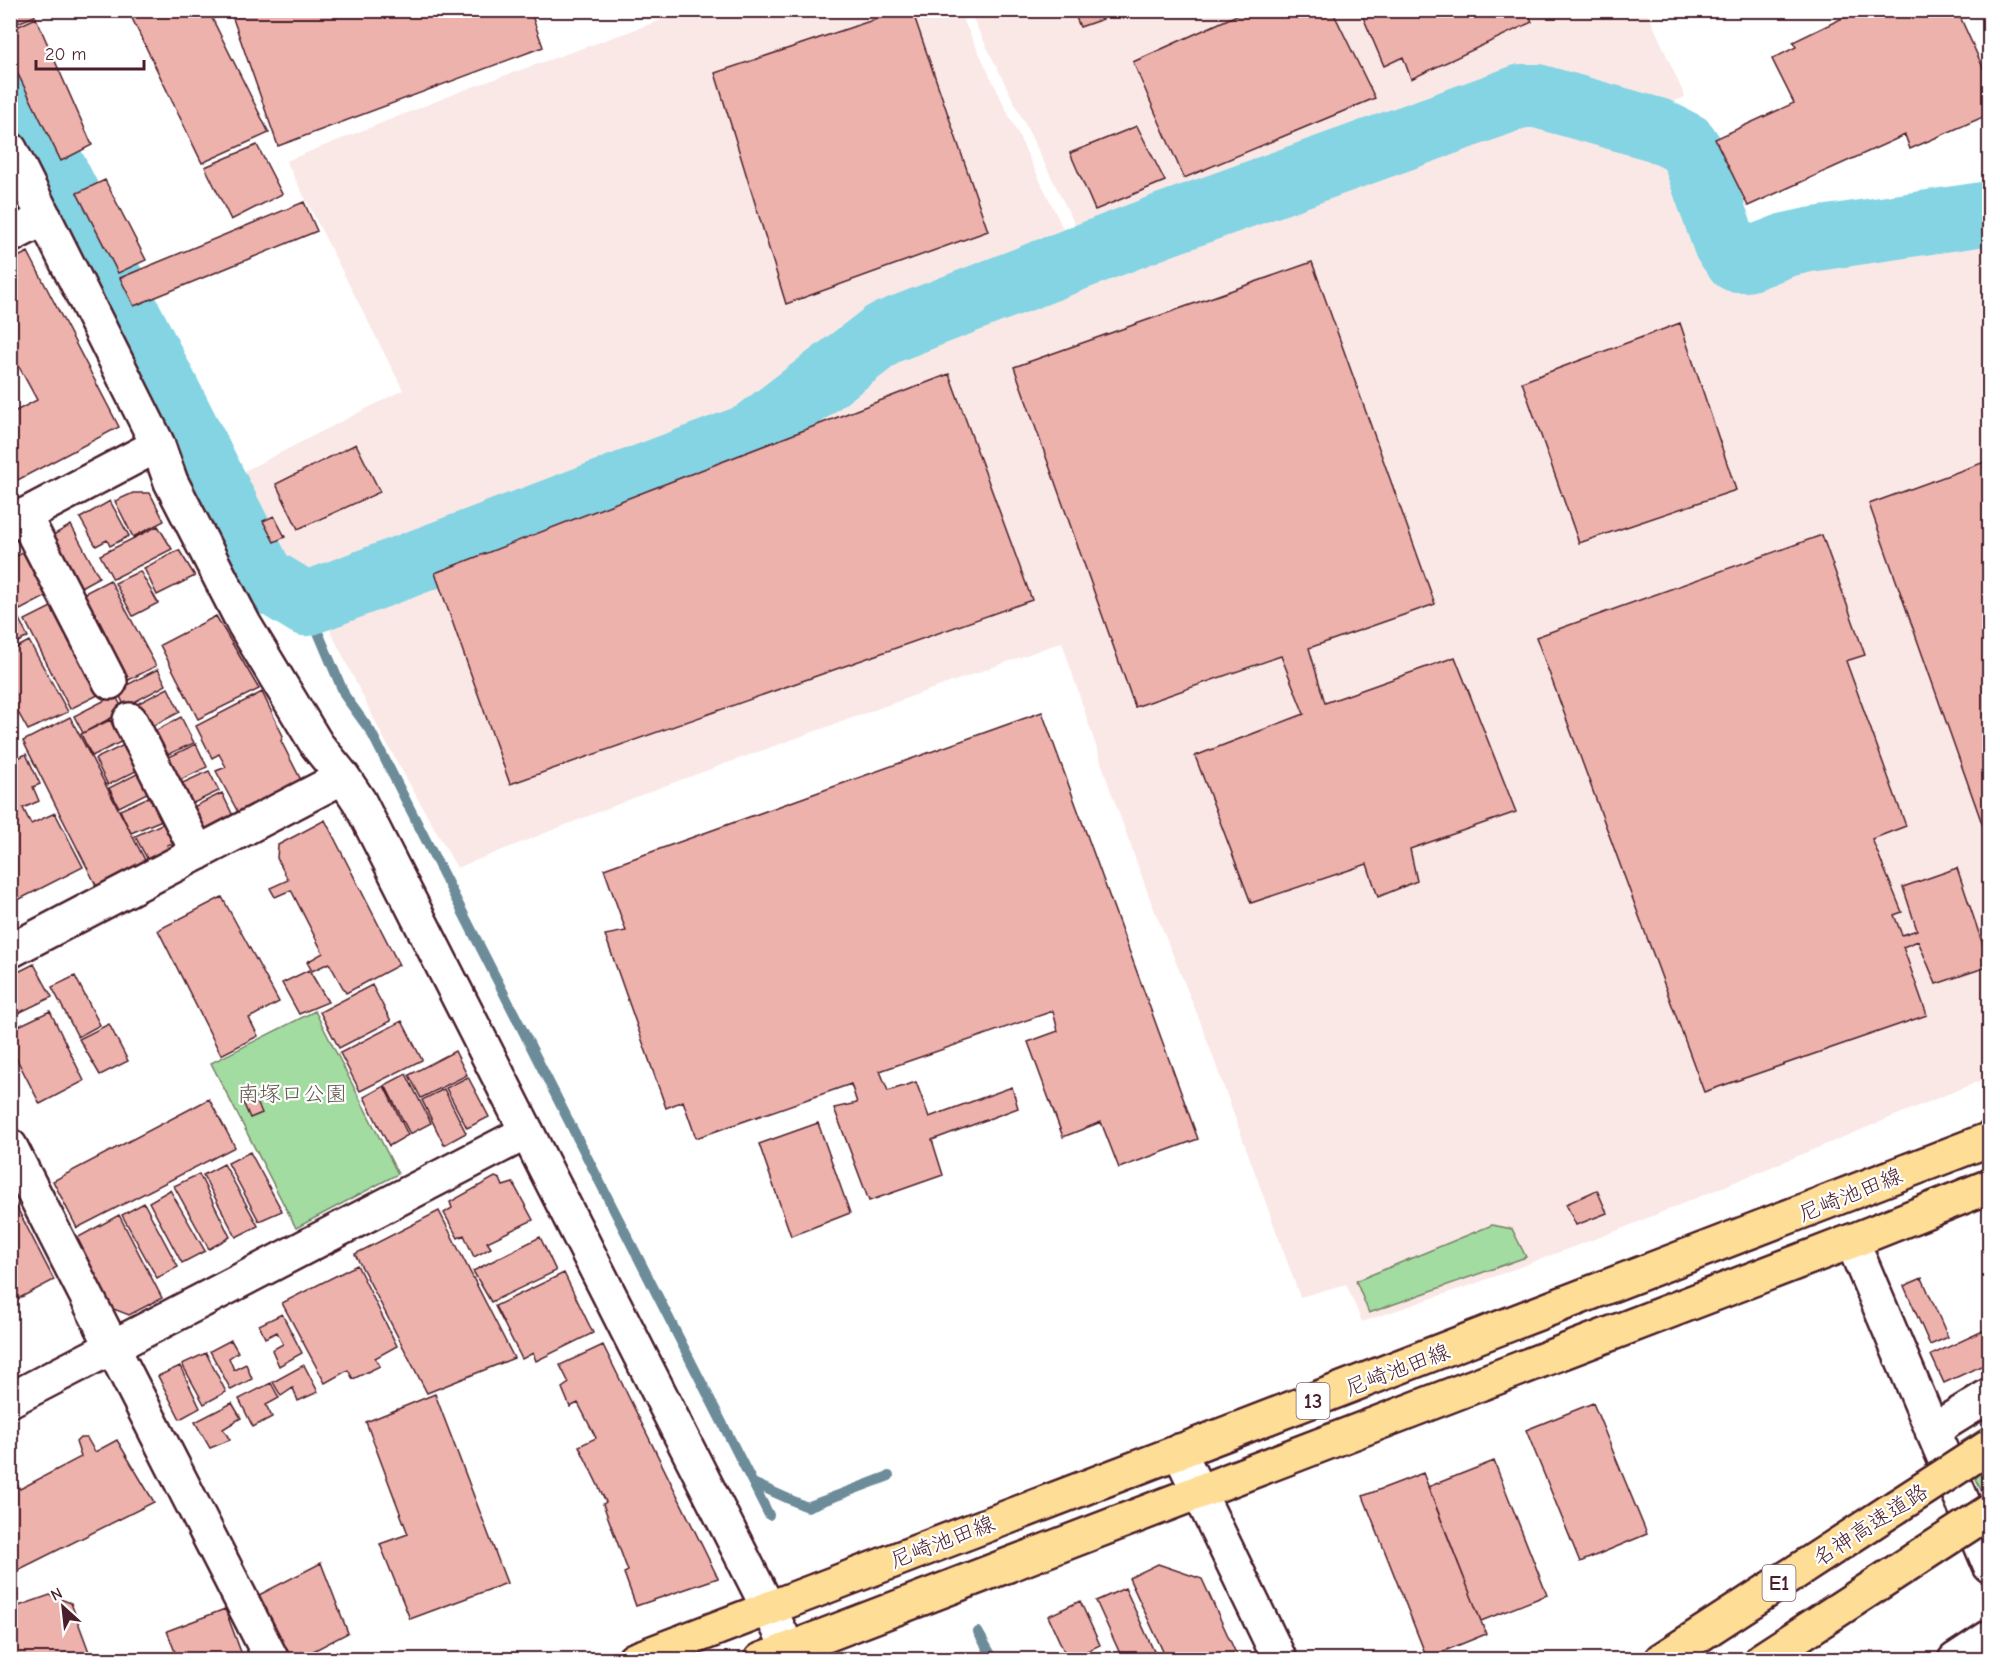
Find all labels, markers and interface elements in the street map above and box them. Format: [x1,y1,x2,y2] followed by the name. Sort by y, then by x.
[36,33,144,71] scale bar
[45,44,86,65] text: 20 m
[237,1081,347,1107] park label: 南塚口公園
[1795,1162,1906,1228] street label: 尼崎池田線
[1341,1338,1453,1402] street label: 尼崎池田線
[1296,1383,1330,1419] road number: 13
[1808,1478,1933,1572] street label: 名神高速道路
[886,1510,998,1574] street label: 尼崎池田線
[1762,1565,1796,1601] road number: E1
[33,1577,93,1637] north arrow
[48,1584,65,1605] text: N

